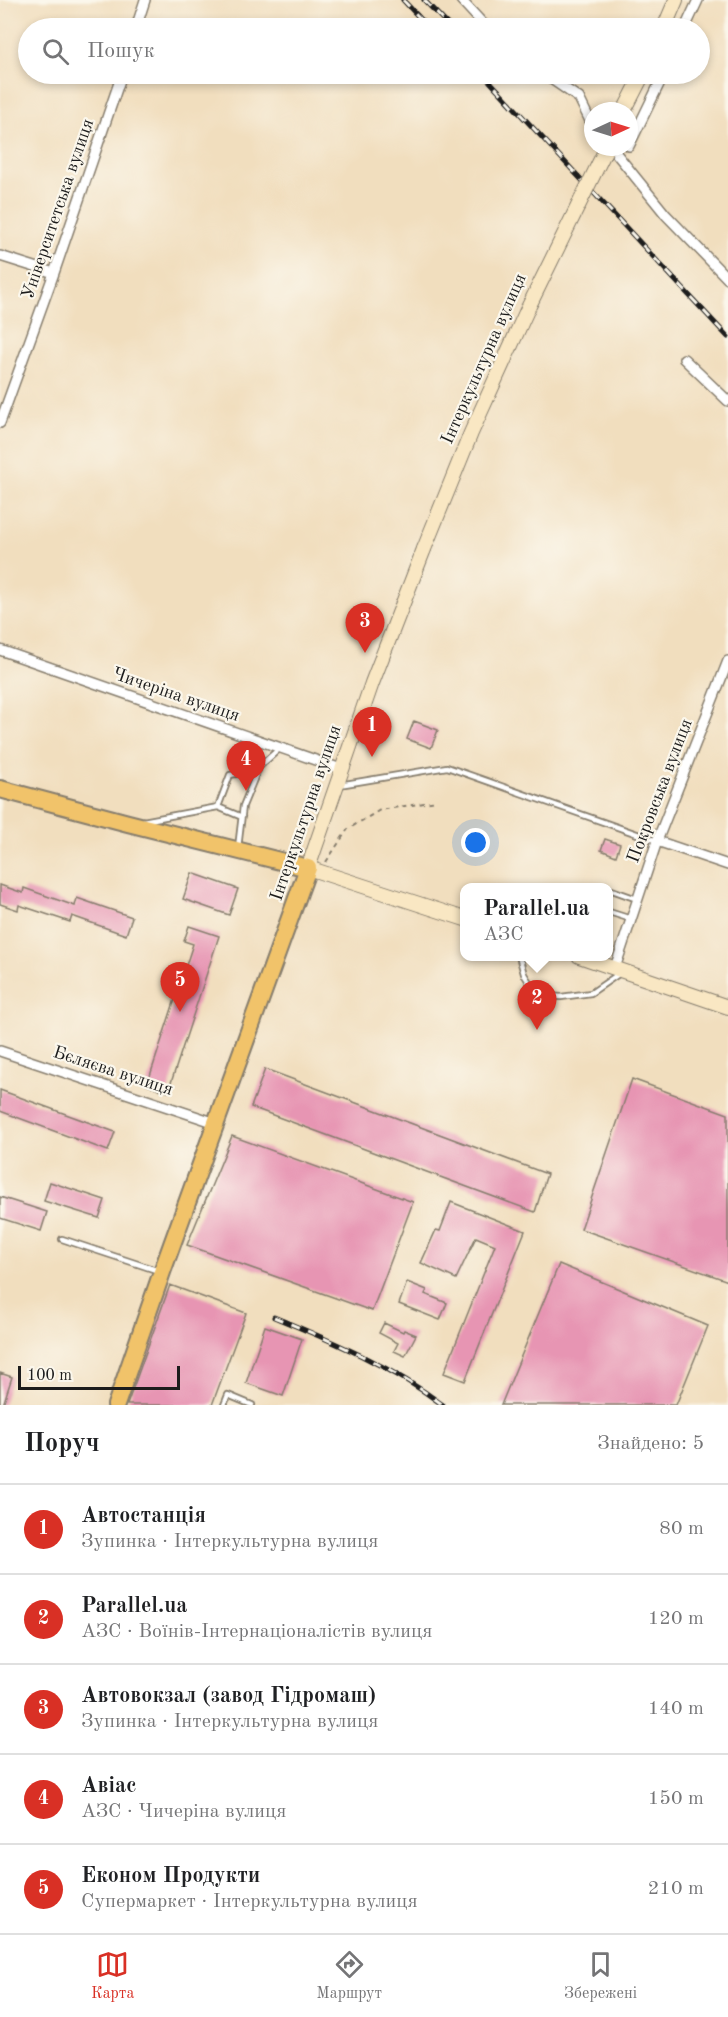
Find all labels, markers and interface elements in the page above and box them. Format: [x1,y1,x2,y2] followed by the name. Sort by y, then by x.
[18,18,710,84] search box
[39,35,72,68] icon: search
[87,40,155,62] text: Пошук
[584,102,638,156] north arrow
[19,116,97,302] street label: Університетська вулиця
[438,271,530,447] street label: Інтеркультурна вулиця
[346,604,385,653] pin: 3
[110,665,242,725] street label: Чичеріна вулиця
[352,708,392,757] pin: 1
[624,717,696,865] street label: Покровська вулиця
[267,723,345,903] street label: Інтеркультурна вулиця
[226,742,266,791] pin: 4
[461,828,490,857] your location
[460,883,613,961] popup
[483,898,590,920] text: Parallel.ua
[483,925,524,945] text: АЗС
[160,962,200,1012] pin: 5
[518,980,556,1030] pin: 2
[51,1043,175,1099] street label: Бєляєва вулиця
[18,1363,180,1390] scale bar
[27,1368,72,1384] text: 100 m
[24,1431,100,1457] text: Поруч
[597,1434,704,1454] text: Знайдено: 5
[81,1505,206,1527] text: Автостанція
[38,1519,49,1539] text: 1
[659,1519,704,1539] text: 80 m
[81,1532,378,1552] text: Зупинка · Інтеркультурна вулиця
[81,1595,188,1617] text: Parallel.ua
[38,1609,49,1629] text: 2
[648,1609,704,1629] text: 120 m
[81,1622,432,1642] text: АЗС · Воїнів-Інтернаціоналістів вулиця
[81,1685,376,1707] text: Автовокзал (завод Гідромаш)
[38,1699,49,1719] text: 3
[648,1699,704,1719] text: 140 m
[81,1712,378,1732] text: Зупинка · Інтеркультурна вулиця
[81,1775,137,1797] text: Авіас
[38,1789,49,1809] text: 4
[648,1789,704,1809] text: 150 m
[81,1802,286,1822] text: АЗС · Чичеріна вулиця
[81,1865,260,1887] text: Економ Продукти
[38,1879,49,1899] text: 5
[648,1879,704,1899] text: 210 m
[81,1892,418,1912] text: Супермаркет · Інтеркультурна вулиця
[91,1948,134,2004] tab: Карта
[316,1948,382,2004] tab: Маршрут
[564,1948,637,2004] tab: Збережені

